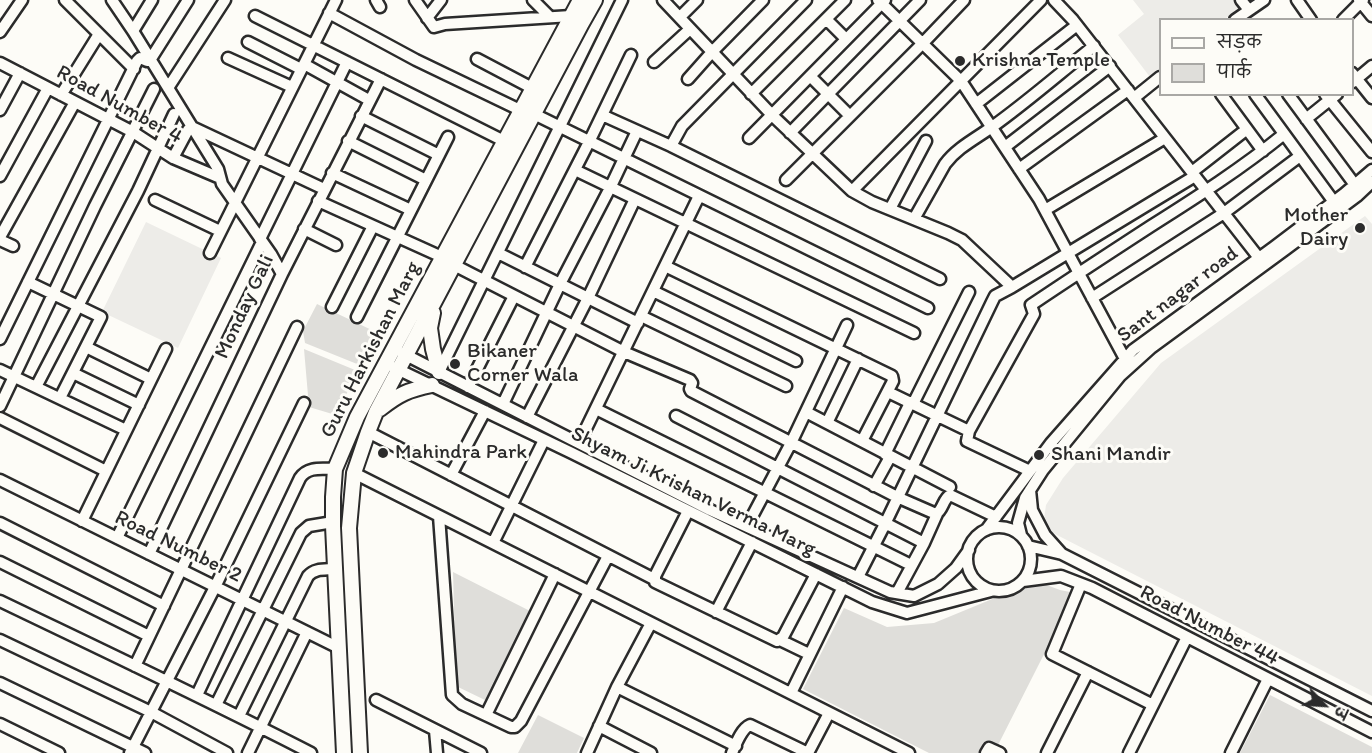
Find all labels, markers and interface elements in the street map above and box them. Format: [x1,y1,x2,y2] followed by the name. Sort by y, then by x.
[1159,18,1354,96] legend
[1217,31,1261,53] text: सड़क
[972,48,1110,74] place label: Krishna Temple
[953,54,967,68] marker: Krishna Temple
[52,60,186,150] street label: Road Number 4
[1217,61,1251,83] text: पार्क
[1284,203,1348,253] place label: Mother Dairy
[1353,221,1367,235] marker: Mother Dairy
[1113,241,1243,349] street label: Sant nagar road
[210,251,280,363] street label: Monday Gali
[316,258,426,442] street label: Guru Harkishan Marg
[467,339,578,389] place label: Bikaner Corner Wala
[448,357,462,371] marker: Bikaner Corner Wala
[566,422,820,562] street label: Shyam Ji Krishan Verma Marg
[395,440,527,466] place label: Mahindra Park
[1051,442,1171,468] place label: Shani Mandir
[376,446,390,460] marker: Mahindra Park
[1032,448,1046,462] marker: Shani Mandir
[110,505,246,589] street label: Road Number 2
[1135,580,1283,672] street label: Road Number 44
[1294,675,1354,735] north arrow
[1330,704,1352,722] text: उ

